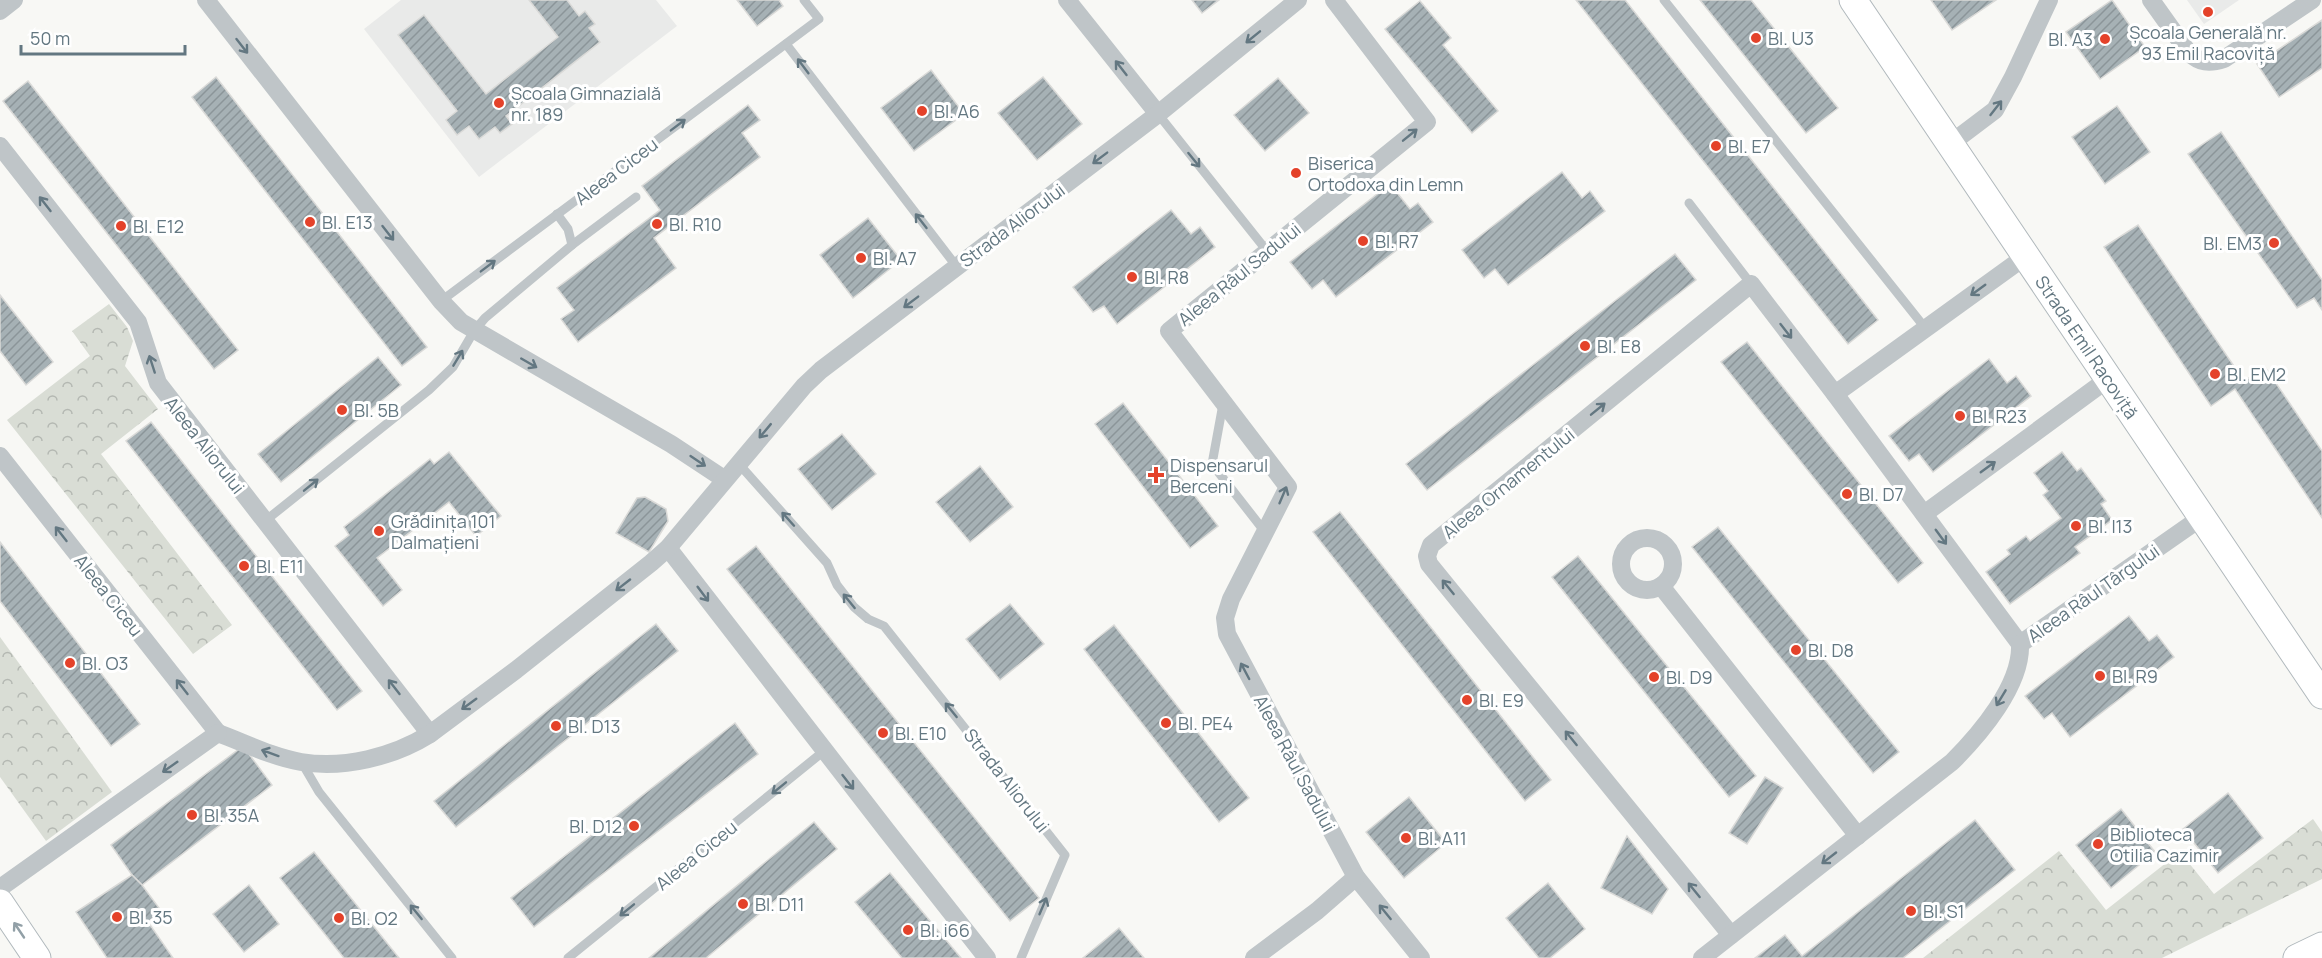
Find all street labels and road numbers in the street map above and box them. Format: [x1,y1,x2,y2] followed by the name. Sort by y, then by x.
[570,132,662,210] street label: Aleea Ciceu
[955,178,1069,272] street label: Strada Aliorului
[1173,217,1305,331] street label: Aleea Râul Sadului
[2030,271,2144,423] street label: Strada Emil Racoviță
[160,392,250,498] street label: Aleea Aliorului
[1437,422,1579,544] street label: Aleea Ornamentului
[2022,538,2164,648] street label: Aleea Râul Târgului
[69,549,149,641] street label: Aleea Ciceu
[1249,690,1341,836] street label: Aleea Râul Sadului
[959,723,1055,837] street label: Strada Aliorului
[650,815,742,895] street label: Aleea Ciceu

